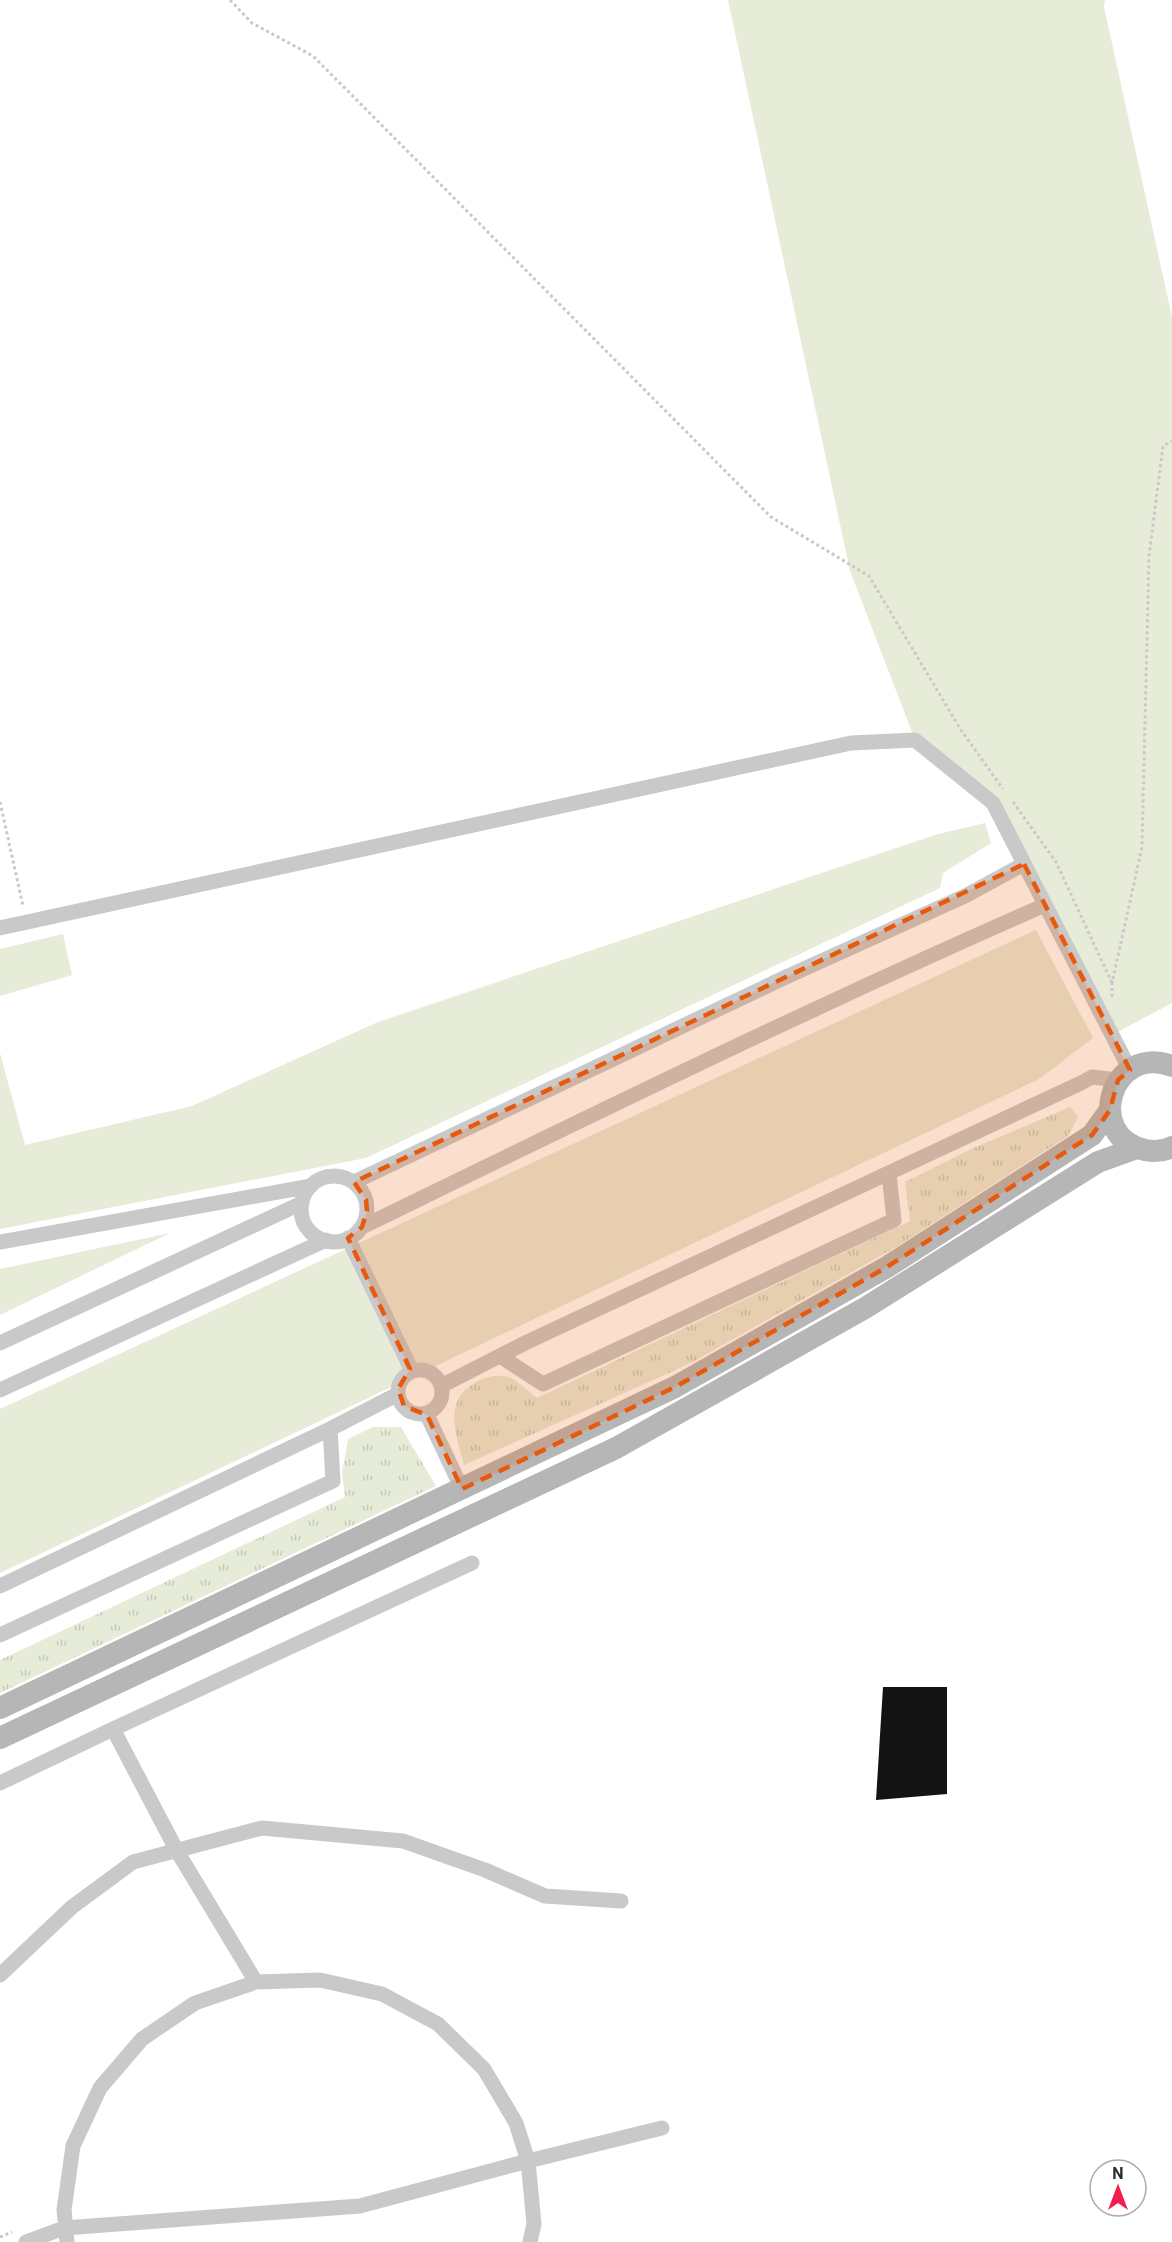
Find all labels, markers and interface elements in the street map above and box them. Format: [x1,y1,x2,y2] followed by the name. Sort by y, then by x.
[1088,2158,1148,2218] north arrow
[1112,2164,1124,2183] text: N

